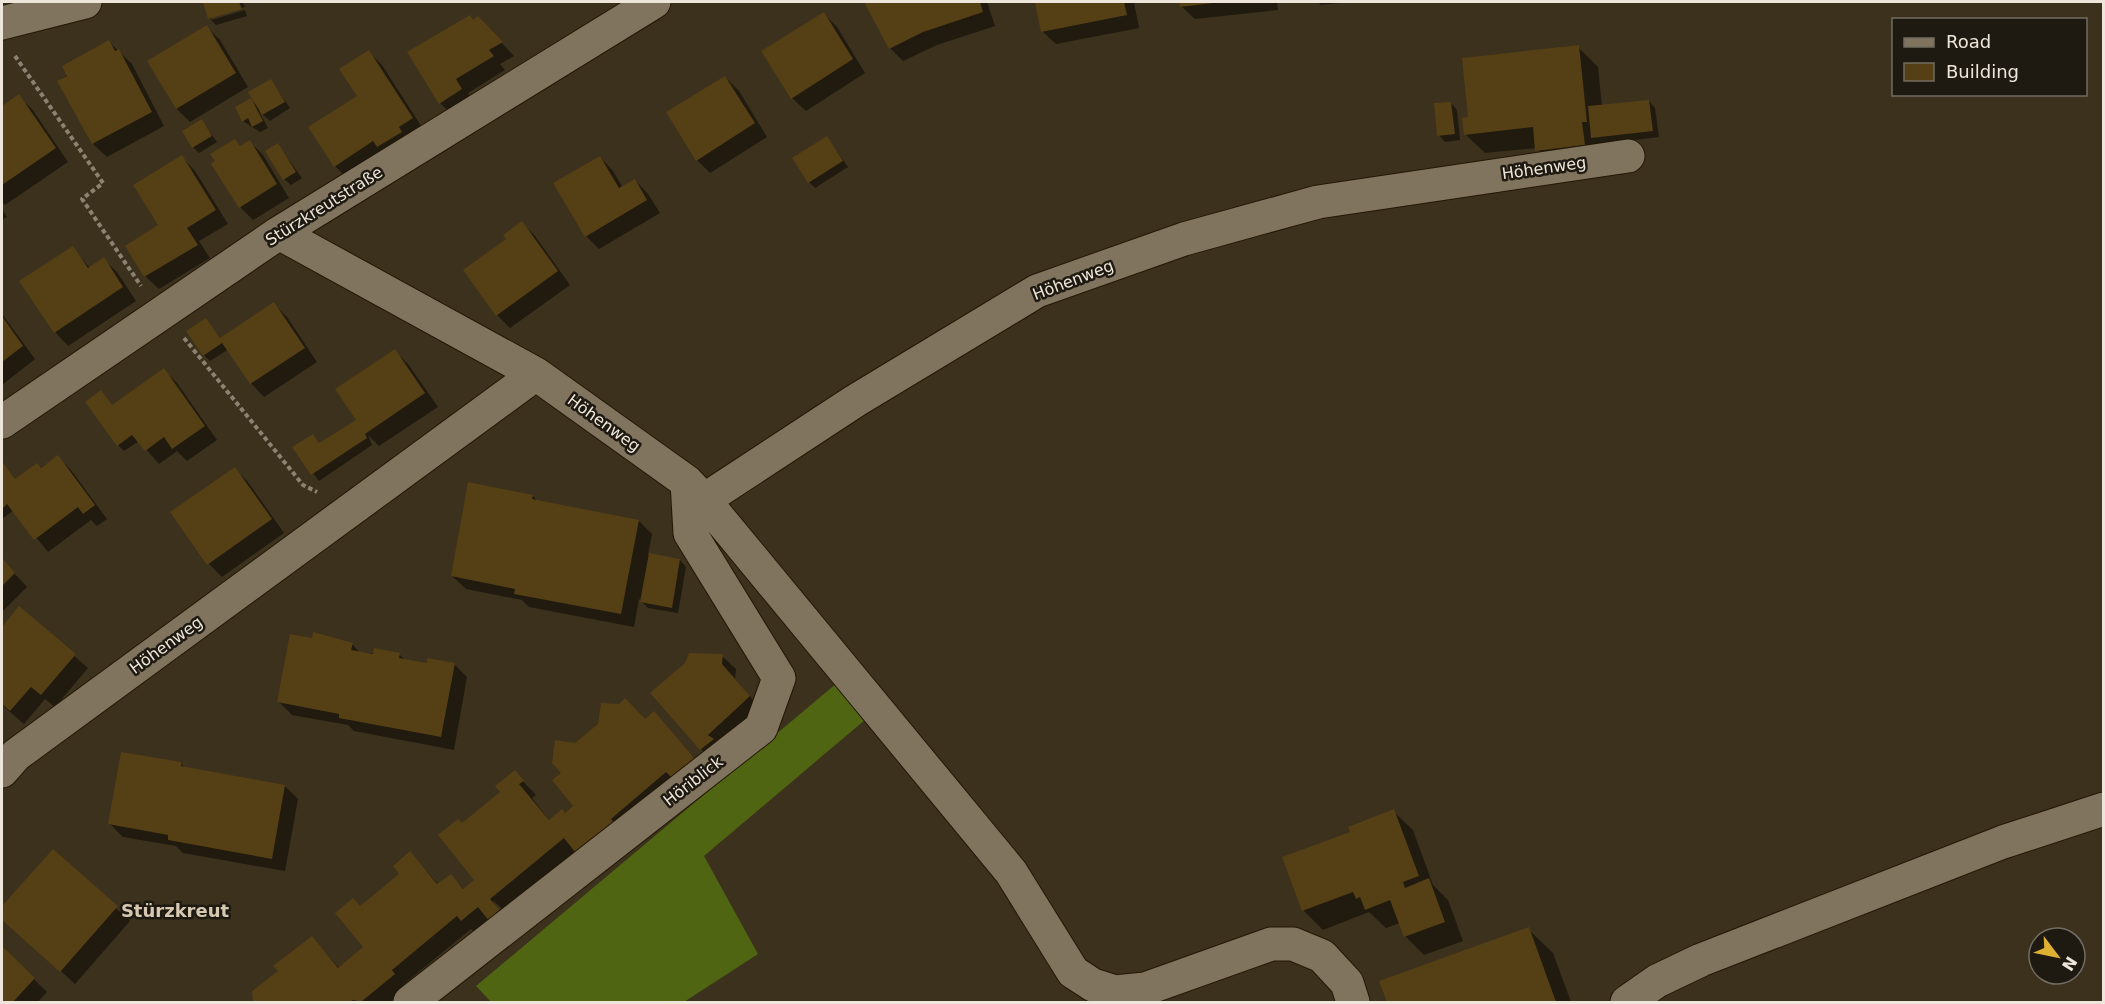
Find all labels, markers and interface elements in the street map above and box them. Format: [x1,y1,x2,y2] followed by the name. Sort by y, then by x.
[1892,18,2087,96] legend
[1946,31,1991,52] text: Road
[1946,61,2019,82] text: Building
[1501,153,1587,183] street label: Höhenweg
[262,162,386,250] street label: Stürzkreutstraße
[1030,256,1116,304] street label: Höhenweg
[564,390,644,456] street label: Höhenweg
[126,612,206,678] street label: Höhenweg
[660,752,727,810] street label: Höriblick
[121,900,229,921] district label: Stürzkreut
[2027,926,2087,986] north arrow
[2058,953,2081,974] text: N

